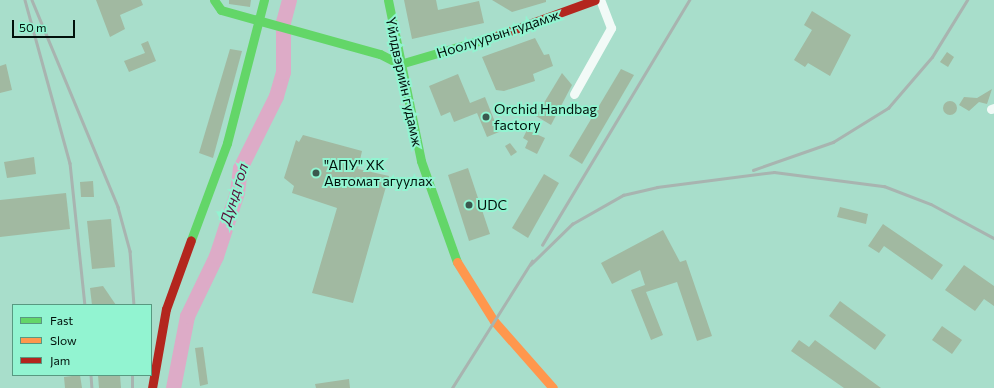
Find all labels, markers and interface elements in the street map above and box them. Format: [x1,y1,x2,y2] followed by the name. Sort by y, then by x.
[434,6,562,62] street label: Ноолуурын гудамж
[14,12,77,38] scale bar
[382,16,426,148] street label: Yйлдвэрийн гудамж
[19,20,47,34] text: 50 m
[494,101,597,134] place label: Orchid Handbag factory
[481,112,491,122] marker: Orchid Handbag factory
[324,157,433,190] place label: "АПУ" ХК Автомат агуулах
[216,161,252,227] water label: Дунд гол
[311,168,321,178] marker: "АПУ" ХК Автомат агуулах
[477,197,507,213] place label: UDC
[464,200,474,210] marker: UDC
[12,304,152,376] legend
[50,313,73,327] text: Fast
[50,333,77,347] text: Slow
[50,353,70,367] text: Jam

